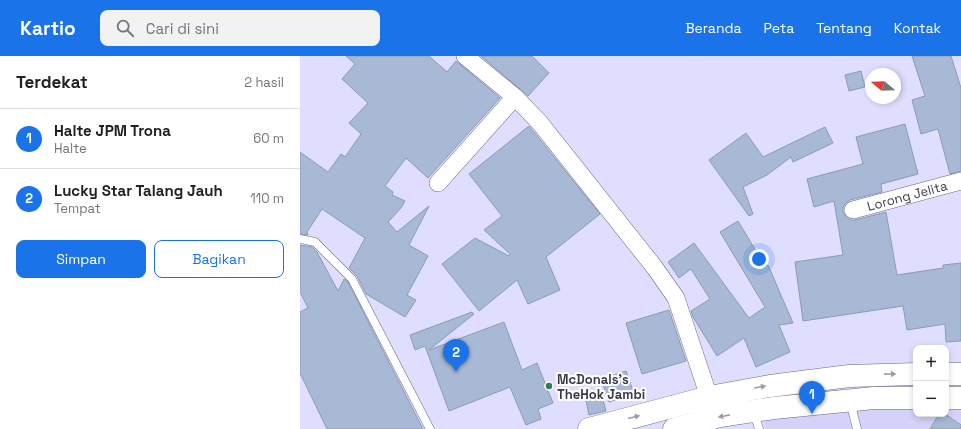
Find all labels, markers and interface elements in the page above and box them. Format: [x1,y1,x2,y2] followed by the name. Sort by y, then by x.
[100,10,380,46] search box
[20,16,76,41] text: Kartio
[114,17,136,39] icon: search
[146,19,219,38] text: Cari di sini
[685,19,742,37] text: Beranda
[764,19,794,37] text: Peta
[816,19,872,37] text: Tentang
[894,19,941,37] text: Kontak
[865,68,901,104] north arrow
[16,71,88,93] text: Terdekat
[244,74,284,91] text: 2 hasil
[54,121,171,140] text: Halte JPM Trona
[26,130,32,147] text: 1
[253,130,284,147] text: 60 m
[54,140,87,157] text: Halte
[865,177,950,215] street label: Lorong Jelita
[54,181,223,200] text: Lucky Star Talang Jauh
[25,190,33,207] text: 2
[250,190,284,207] text: 110 m
[54,200,101,217] text: Tempat
[16,240,146,278] button: Simpan
[154,240,284,278] button: Bagikan
[749,249,769,269] your location
[443,339,469,372] pin: 2
[913,345,949,417] map controls
[913,345,949,381] button: +
[557,371,645,403] place label: McDonals's TheHok Jambi
[884,371,897,377] one-way arrow
[544,381,554,391] marker: McDonals's TheHok Jambi
[799,381,825,414] pin: 1
[913,381,949,417] button: −
[754,384,767,390] one-way arrow
[718,413,730,419] one-way arrow
[628,414,640,420] one-way arrow

